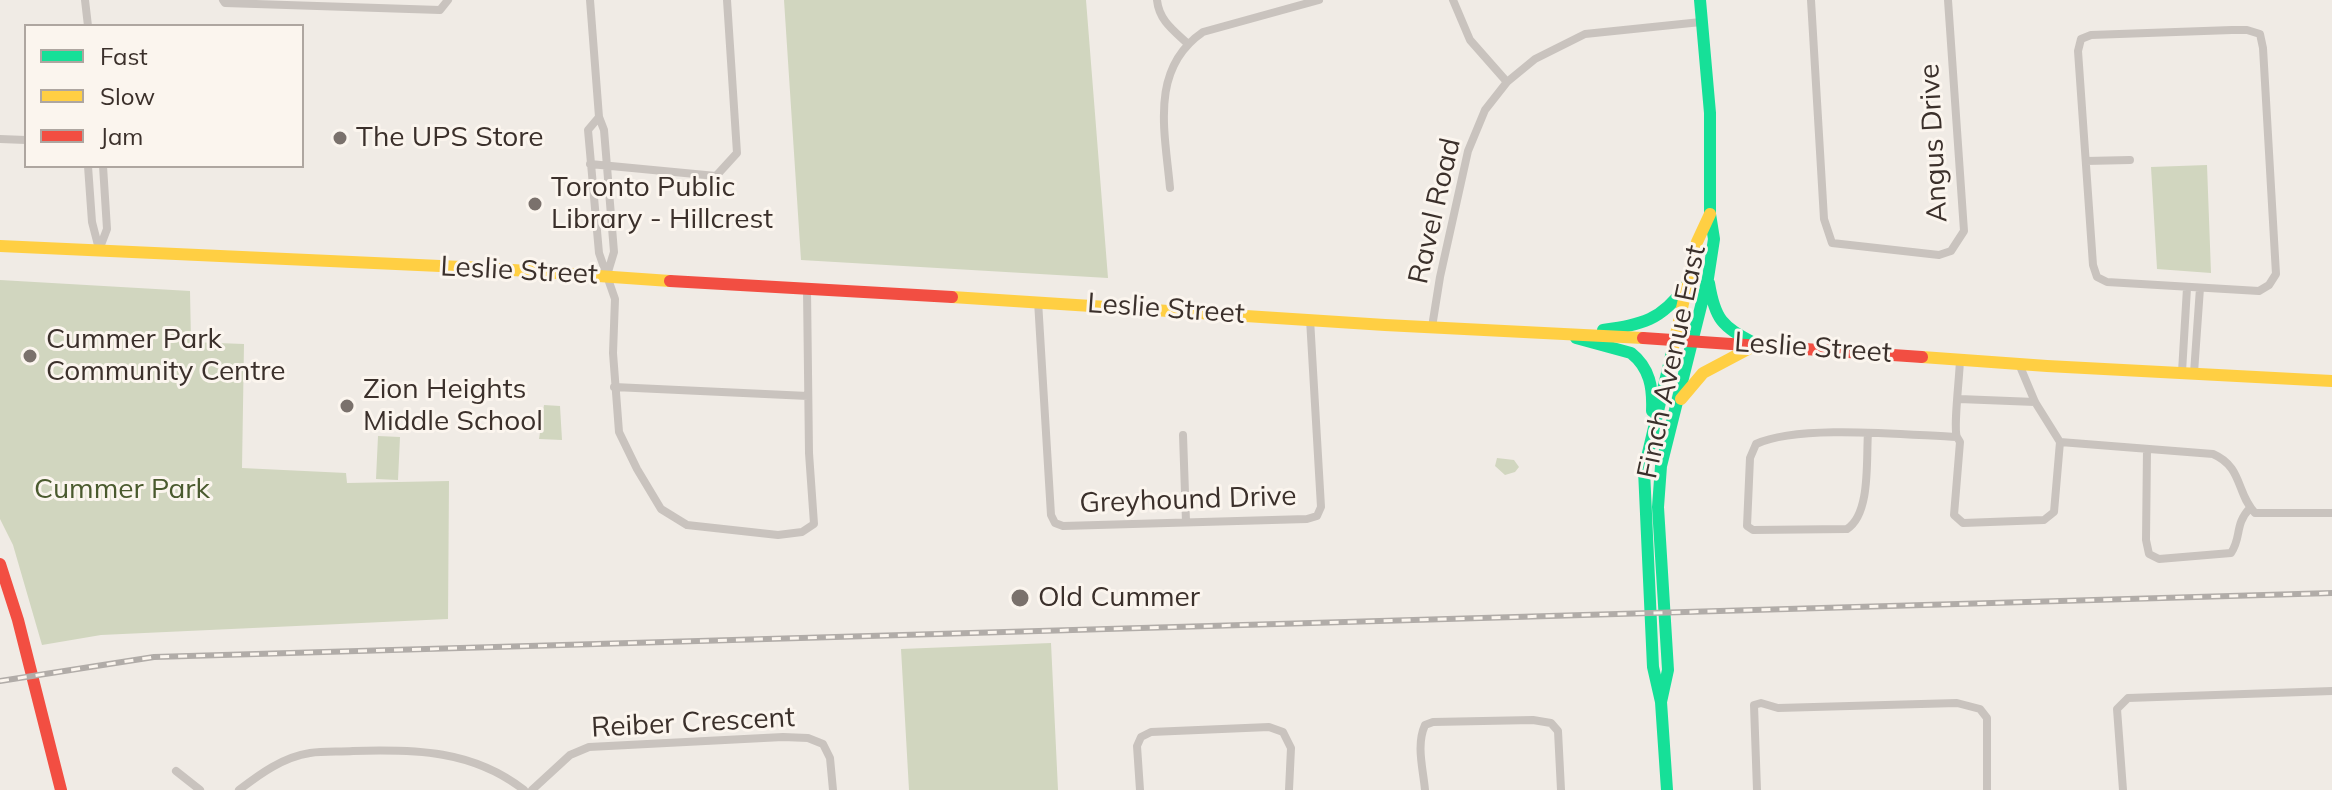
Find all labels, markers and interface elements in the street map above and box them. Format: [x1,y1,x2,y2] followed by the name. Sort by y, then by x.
[24,24,304,168] legend
[100,41,148,71] text: Fast
[1913,63,1955,223] street label: Angus Drive
[100,81,155,111] text: Slow
[100,121,143,151] text: Jam
[356,121,544,155] place label: The UPS Store
[331,129,349,147] marker: The UPS Store
[1402,135,1468,287] street label: Ravel Road
[551,171,773,237] place label: Toronto Public Library - Hillcrest
[526,195,544,213] marker: Toronto Public Library - Hillcrest
[1631,242,1713,482] street label: Finch Avenue East
[439,250,599,292] street label: Leslie Street
[1086,287,1246,331] street label: Leslie Street
[46,323,286,389] place label: Cummer Park Community Centre
[1733,326,1893,370] street label: Leslie Street
[21,347,39,365] marker: Cummer Park Community Centre
[363,373,543,439] place label: Zion Heights Middle School
[338,397,356,415] marker: Zion Heights Middle School
[34,473,210,507] park label: Cummer Park
[1079,479,1297,521] street label: Greyhound Drive
[1038,581,1200,615] place label: Old Cummer
[1009,587,1031,609] marker: Old Cummer
[590,701,796,745] street label: Reiber Crescent

